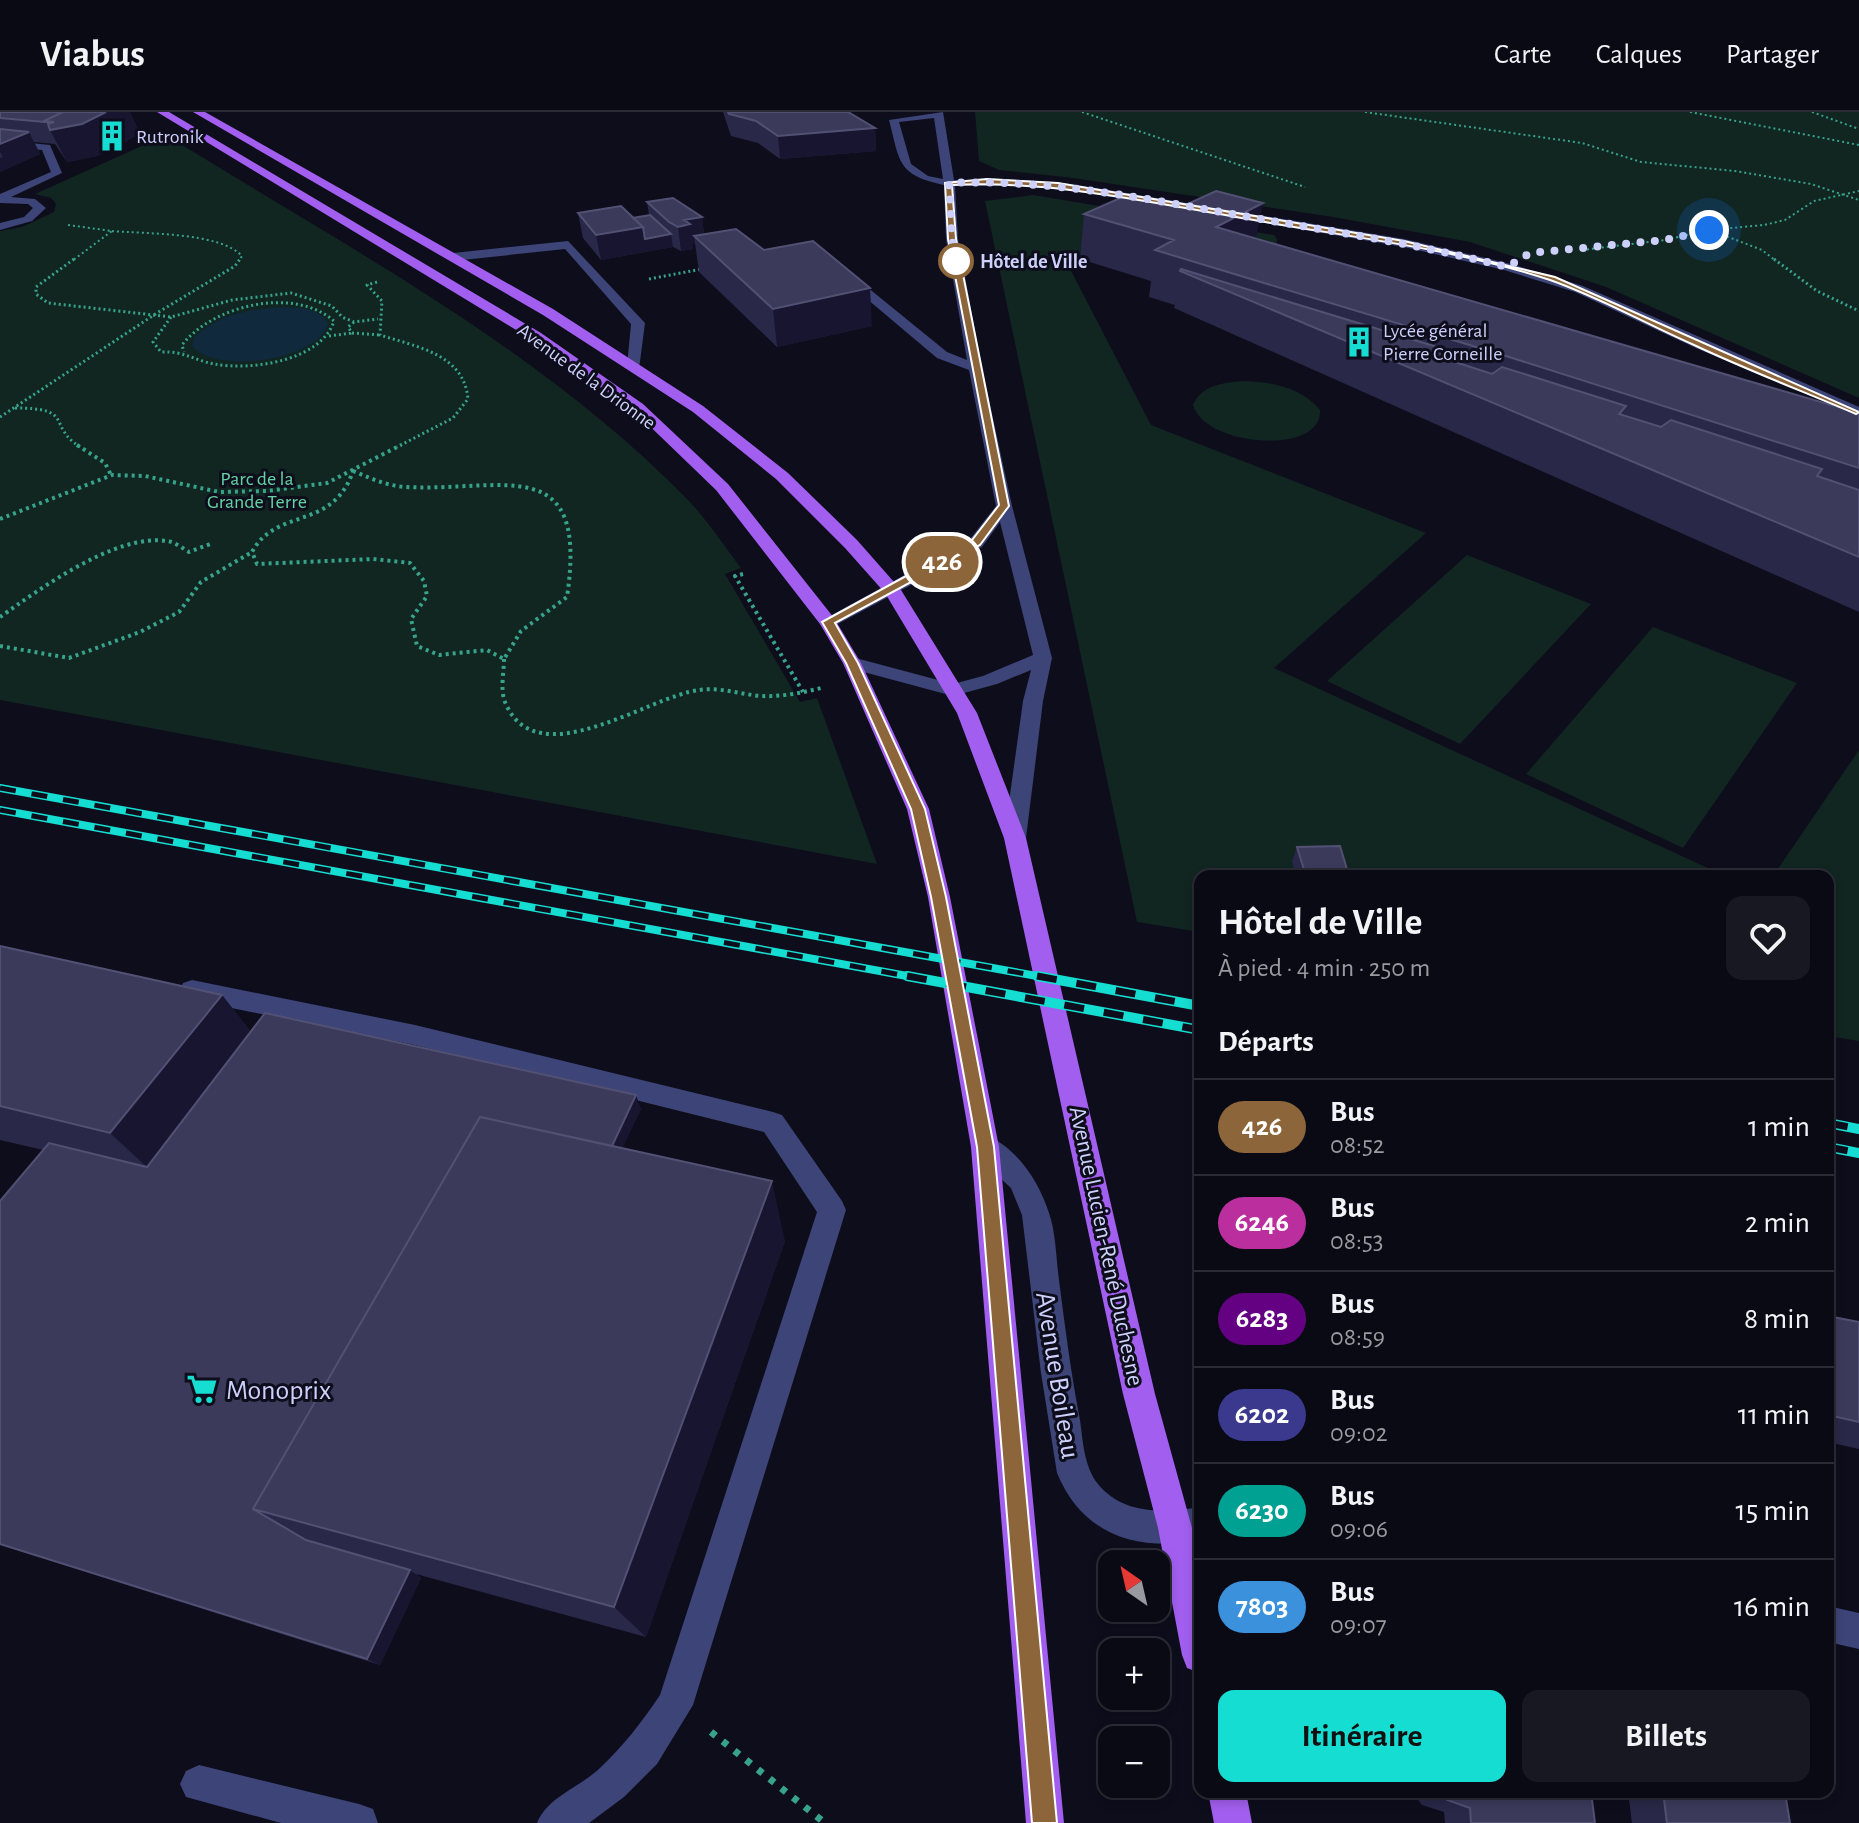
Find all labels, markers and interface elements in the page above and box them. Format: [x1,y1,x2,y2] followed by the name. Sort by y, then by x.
[40,36,145,74] text: Viabus
[1494,41,1552,69] text: Carte
[1596,41,1682,69] text: Calques
[1726,41,1819,69] text: Partager
[95,119,129,153] building icon: Rutronik
[136,127,204,147] place label: Rutronik
[1689,210,1729,250] your location
[939,244,973,278] marker: Hôtel de Ville
[980,252,1088,272] place label: Hôtel de Ville
[514,320,659,434] street label: Avenue de la Drionne
[1383,321,1502,364] place label: Lycée général Pierre Corneille
[1342,325,1376,359] building icon: Lycée général Pierre Corneille
[207,469,307,512] park label: Parc de la Grande Terre
[896,536,988,588] line badge: 426
[922,548,962,576] text: 426
[1726,896,1810,980] button: heart
[1218,904,1422,942] text: Hôtel de Ville
[1218,955,1430,981] text: À pied · 4 min · 250 m
[1218,1027,1314,1057] text: Départs
[1330,1097,1375,1127] text: Bus
[1065,1104,1147,1388] street label: Avenue Lucien-René Duchesne
[1748,1112,1810,1142] text: 1 min
[1242,1113,1282,1141] text: 426
[1330,1132,1385,1158] text: 08:52
[1330,1193,1375,1223] text: Bus
[1745,1208,1810,1238] text: 2 min
[1235,1209,1289,1237] text: 6246
[1330,1228,1384,1254] text: 08:53
[1330,1289,1375,1319] text: Bus
[1030,1290,1084,1461] street label: Avenue Boileau
[1744,1304,1810,1334] text: 8 min
[1236,1305,1288,1333] text: 6283
[1330,1324,1385,1350] text: 08:59
[185,1372,219,1406] supermarket icon: Monoprix
[226,1377,331,1405] place label: Monoprix
[1330,1385,1375,1415] text: Bus
[1738,1400,1810,1430] text: 11 min
[1235,1401,1289,1429] text: 6202
[1330,1420,1387,1446] text: 09:02
[1330,1481,1375,1511] text: Bus
[1735,1496,1810,1526] text: 15 min
[1235,1497,1289,1525] text: 6230
[1330,1516,1388,1542] text: 09:06
[1098,1550,1170,1622] north arrow
[1098,1550,1170,1798] map controls
[1330,1577,1375,1607] text: Bus
[1734,1592,1810,1622] text: 16 min
[1236,1593,1288,1621] text: 7803
[1330,1612,1386,1638] text: 09:07
[1098,1638,1170,1710] button: +
[1218,1690,1506,1782] button: Itinéraire
[1522,1690,1810,1782] button: Billets
[1098,1726,1170,1798] button: −

